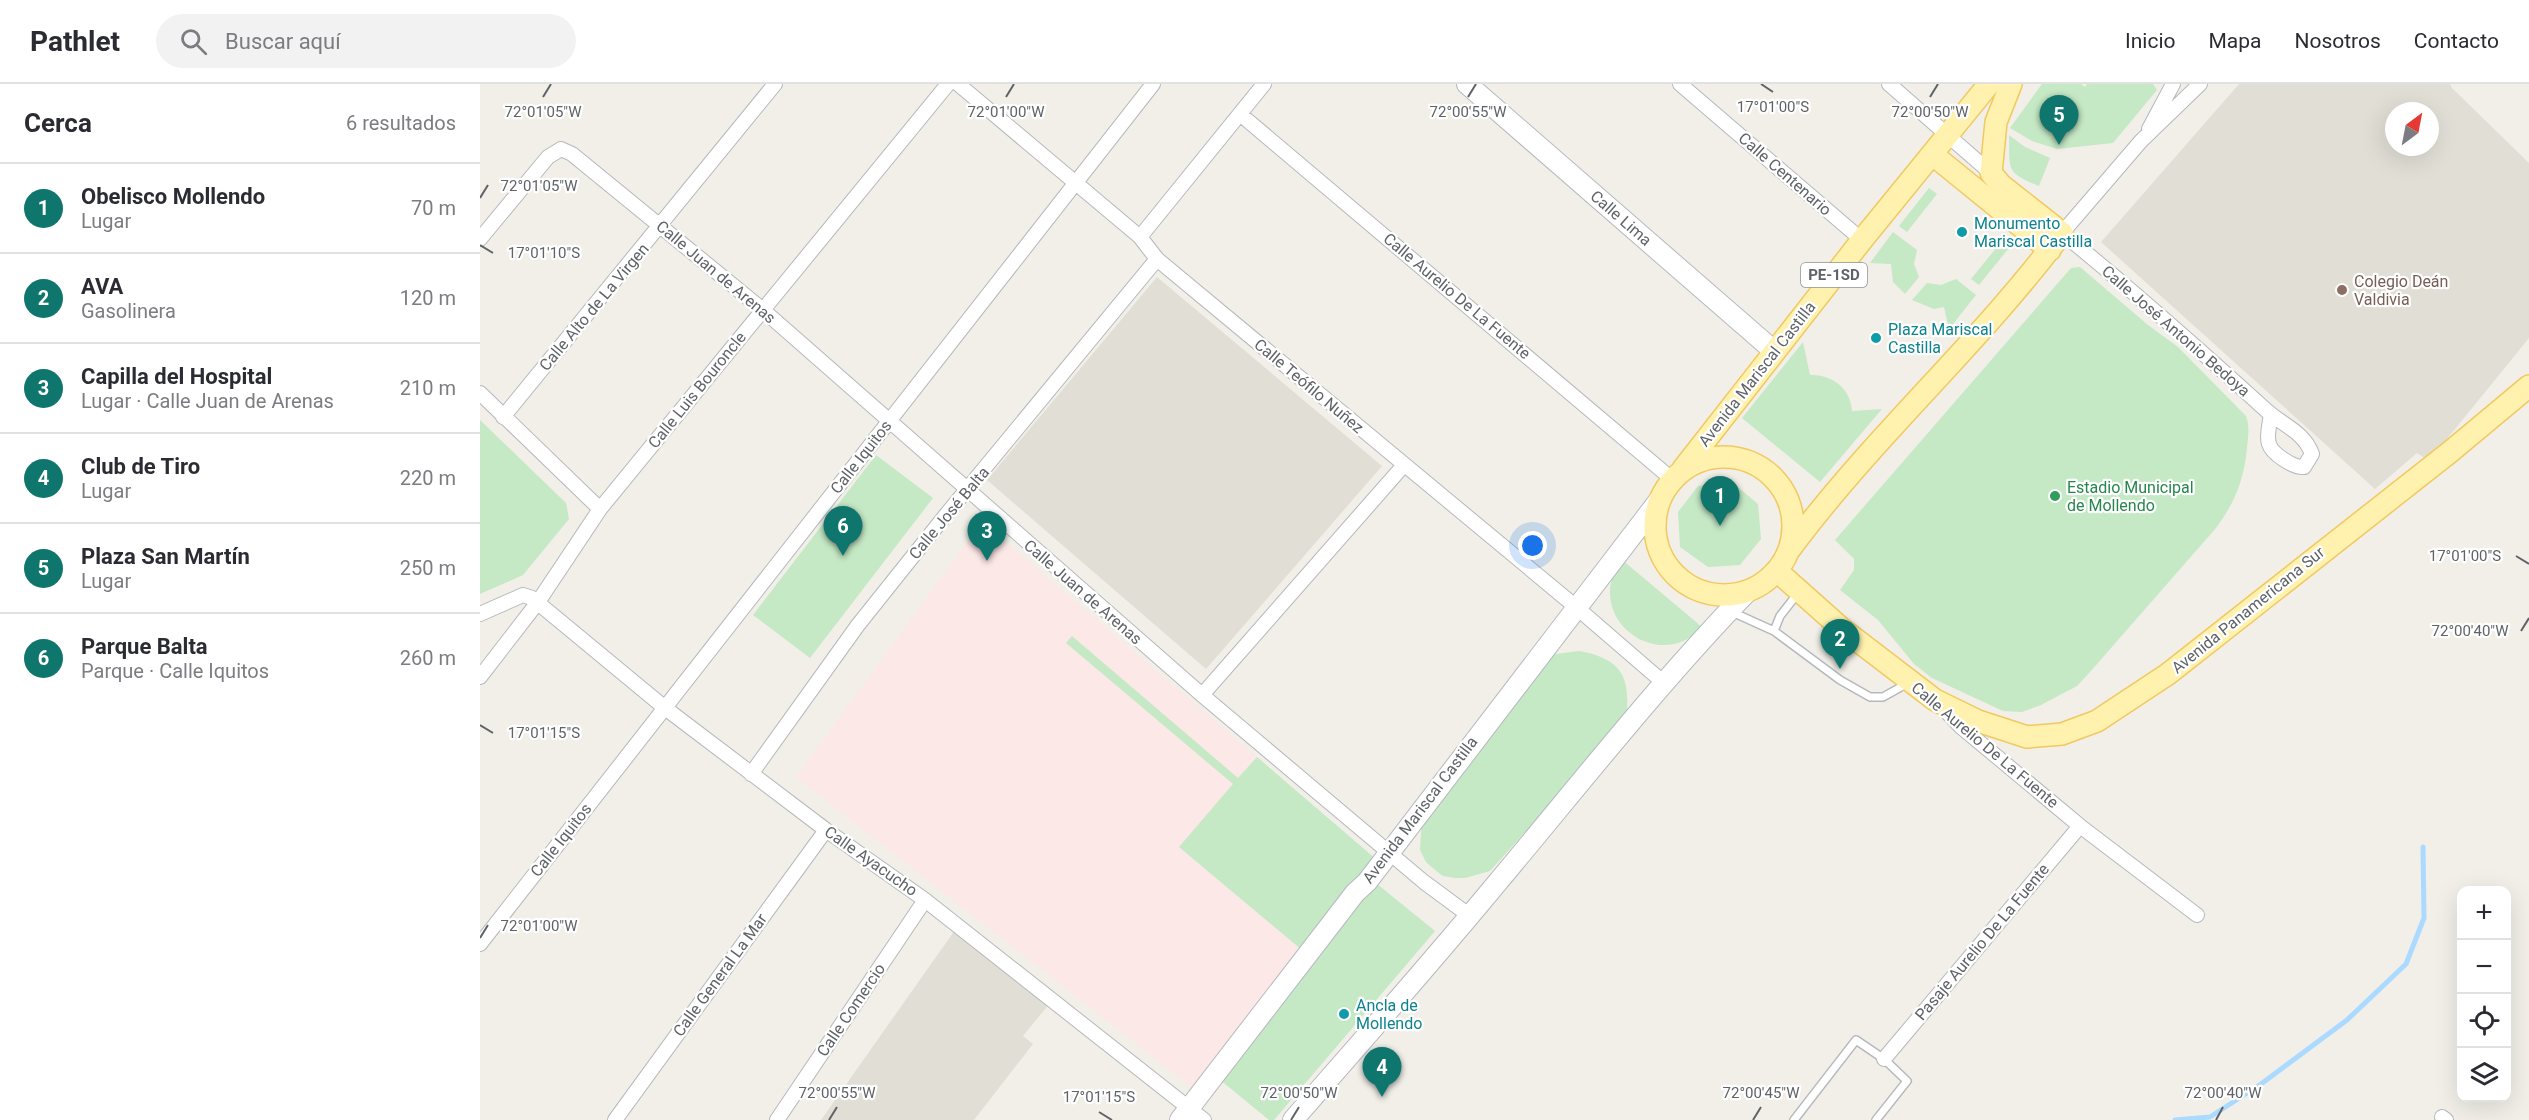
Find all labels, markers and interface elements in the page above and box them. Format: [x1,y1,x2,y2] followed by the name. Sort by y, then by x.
[156,14,576,68] search box
[30,25,120,58] text: Pathlet
[177,25,210,58] icon: search
[225,29,341,54] text: Buscar aquí
[2125,29,2175,53] text: Inicio
[2208,29,2261,53] text: Mapa
[2294,29,2381,53] text: Nosotros
[2414,29,2499,53] text: Contacto
[2040,95,2078,145] pin: 5
[1737,98,1809,116] text: 17°01'00"S
[2385,102,2439,156] north arrow
[505,103,581,121] text: 72°01'05"W
[968,103,1044,121] text: 72°01'00"W
[1430,103,1506,121] text: 72°00'55"W
[1892,103,1968,121] text: 72°00'50"W
[24,108,92,138] text: Cerca
[346,111,456,135] text: 6 resultados
[1735,129,1835,219] street label: Calle Centenario
[501,177,577,195] text: 72°01'05"W
[81,184,265,209] text: Obelisco Mollendo
[1587,186,1655,250] street label: Calle Lima
[38,196,49,220] text: 1
[411,196,456,220] text: 70 m
[81,209,131,233] text: Lugar
[1974,214,2092,251] place label: Monumento Mariscal Castilla
[652,217,780,327] street label: Calle Juan de Arenas
[1955,225,1969,239] marker: Monumento Mariscal Castilla
[1380,229,1534,363] street label: Calle Aurelio De La Fuente
[535,240,653,374] street label: Calle Alto de La Virgen
[508,244,580,262] text: 17°01'10"S
[2098,262,2254,400] street label: Calle José Antonio Bedoya
[1801,263,1867,287] road number: PE-1SD
[2354,272,2448,309] place label: Colegio Deán Valdivia
[81,274,123,299] text: AVA
[2335,283,2349,297] marker: Colegio Deán Valdivia
[38,286,49,310] text: 2
[400,286,456,310] text: 120 m
[1694,298,1820,450] street label: Avenida Mariscal Castilla
[81,299,176,323] text: Gasolinera
[1888,320,1993,357] place label: Plaza Mariscal Castilla
[644,328,750,452] street label: Calle Luis Bouroncle
[1869,331,1883,345] marker: Plaza Mariscal Castilla
[1251,335,1368,437] street label: Calle Teófilo Nuñez
[81,364,272,389] text: Capilla del Hospital
[38,376,49,400] text: 3
[400,376,456,400] text: 210 m
[81,389,334,413] text: Lugar · Calle Juan de Arenas
[826,416,896,498] street label: Calle Iquitos
[81,454,200,479] text: Club de Tiro
[905,463,993,563] street label: Calle José Balta
[38,466,49,490] text: 4
[400,466,456,490] text: 220 m
[1700,476,1740,526] pin: 1
[2067,478,2194,515] place label: Estadio Municipal de Mollendo
[81,479,131,503] text: Lugar
[2048,489,2062,503] marker: Estadio Municipal de Mollendo
[824,506,862,556] pin: 6
[968,512,1006,561] pin: 3
[1518,531,1547,560] your location
[1020,536,1146,648] street label: Calle Juan de Arenas
[2168,542,2329,677] street label: Avenida Panamericana Sur
[81,544,250,569] text: Plaza San Martín
[2429,547,2501,565] text: 17°01'00"S
[38,556,49,580] text: 5
[400,556,456,580] text: 250 m
[81,569,131,593] text: Lugar
[1820,620,1860,669] pin: 2
[2432,622,2508,640] text: 72°00'40"W
[81,634,208,659] text: Parque Balta
[38,646,49,670] text: 6
[400,646,456,670] text: 260 m
[81,659,269,683] text: Parque · Calle Iquitos
[1908,678,2062,812] street label: Calle Aurelio De La Fuente
[508,724,580,742] text: 17°01'15"S
[1359,733,1481,887] street label: Avenida Mariscal Castilla
[526,799,596,881] street label: Calle Iquitos
[821,822,921,900] street label: Calle Ayacucho
[1911,860,2053,1024] street label: Pasaje Aurelio De La Fuente
[2457,886,2511,1102] map controls
[2457,886,2511,940] button: +
[669,909,771,1040] street label: Calle General La Mar
[501,917,577,935] text: 72°01'00"W
[2457,940,2511,994] button: −
[813,960,889,1060] street label: Calle Comercio
[2457,994,2511,1048] button: locate
[1356,996,1422,1033] place label: Ancla de Mollendo
[1337,1007,1351,1021] marker: Ancla de Mollendo
[1362,1048,1402,1097] pin: 4
[2457,1048,2511,1102] button: layers
[799,1084,875,1102] text: 72°00'55"W
[1261,1084,1337,1102] text: 72°00'50"W
[1723,1084,1799,1102] text: 72°00'45"W
[2185,1084,2261,1102] text: 72°00'40"W
[1063,1088,1135,1106] text: 17°01'15"S

